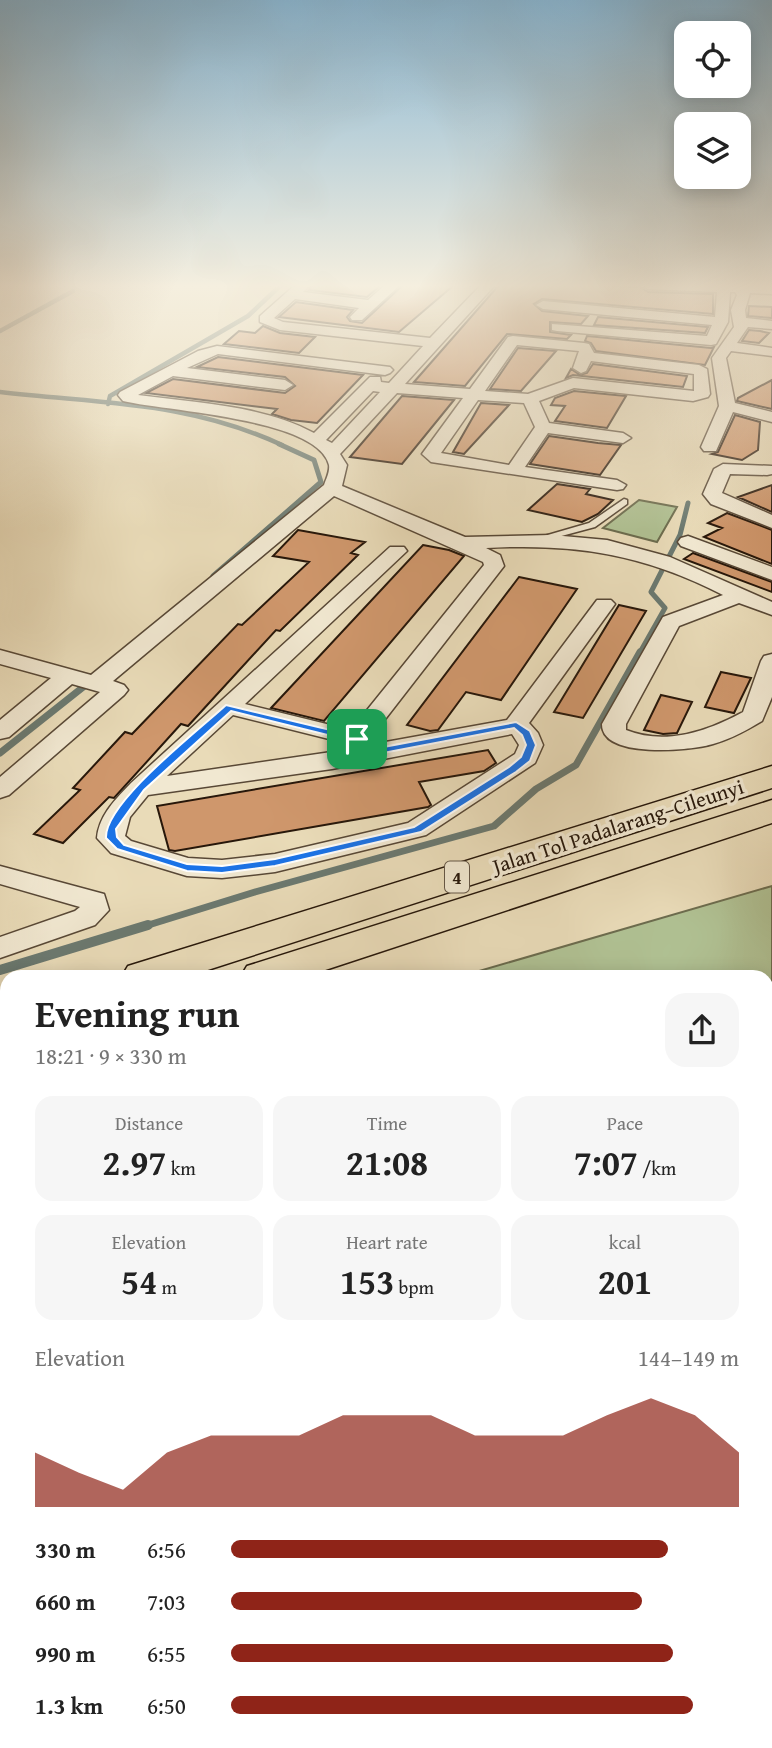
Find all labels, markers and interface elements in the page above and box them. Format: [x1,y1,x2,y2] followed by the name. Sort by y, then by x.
[674,21,751,189] map controls
[674,21,751,98] button: locate
[674,112,751,189] button: layers
[327,709,387,769] pin
[338,720,376,758] icon: arrive
[486,771,748,882] street label: Jalan Tol Padalarang–Cileunyi
[445,862,469,892] road number: 4
[35,985,239,1041] text: Evening run
[665,993,739,1067] button: share
[35,1039,187,1072] text: 18:21 · 9 × 330 m
[115,1109,183,1137] text: Distance
[367,1109,407,1137] text: Time
[607,1109,643,1137] text: Pace
[102,1137,166,1188] text: 2.97
[346,1137,428,1188] text: 21:08
[574,1137,638,1188] text: 7:07
[166,1154,196,1182] text: km
[638,1154,676,1182] text: /km
[112,1228,186,1256] text: Elevation
[346,1228,428,1256] text: Heart rate
[609,1228,641,1256] text: kcal
[121,1256,157,1307] text: 54
[340,1256,394,1307] text: 153
[598,1256,652,1307] text: 201
[157,1273,177,1301] text: m
[394,1273,434,1301] text: bpm
[35,1341,125,1374] text: Elevation
[638,1341,739,1374] text: 144–149 m
[35,1533,96,1566] text: 330 m
[147,1533,186,1566] text: 6:56
[35,1585,96,1618] text: 660 m
[147,1585,186,1618] text: 7:03
[35,1637,96,1670] text: 990 m
[147,1637,186,1670] text: 6:55
[35,1689,103,1722] text: 1.3 km
[147,1689,186,1722] text: 6:50

